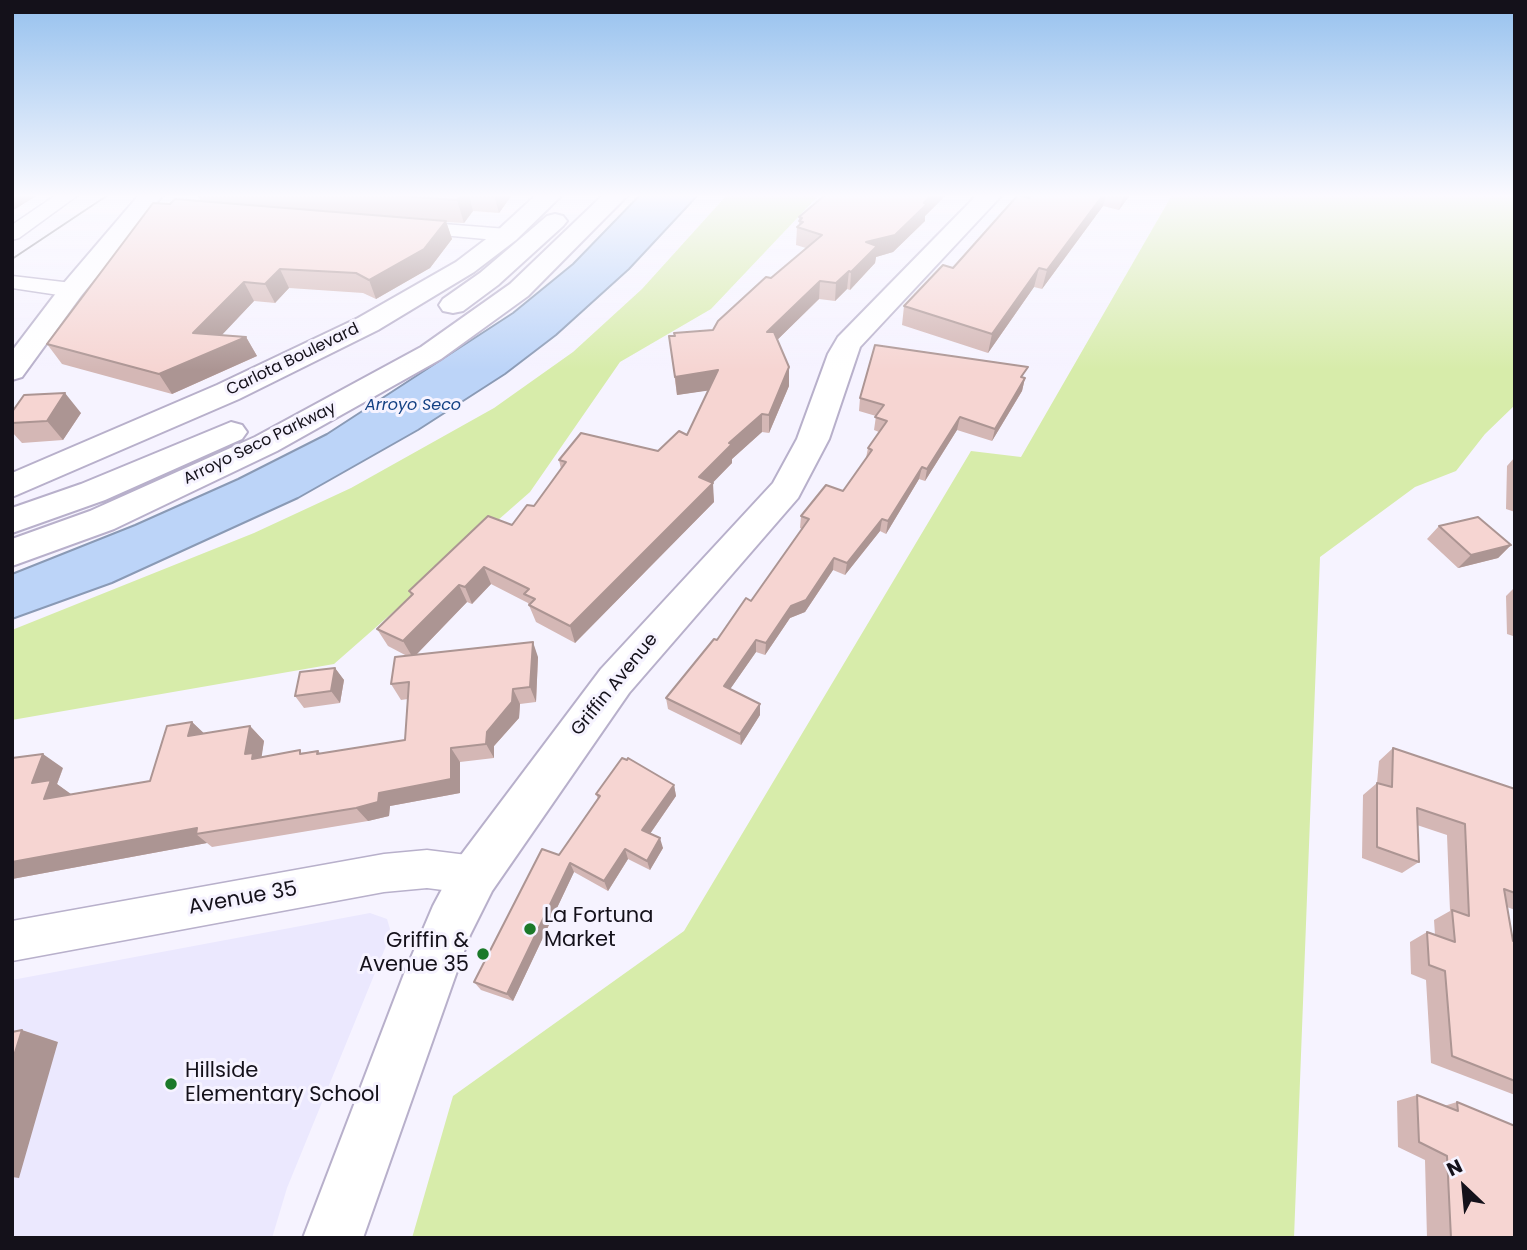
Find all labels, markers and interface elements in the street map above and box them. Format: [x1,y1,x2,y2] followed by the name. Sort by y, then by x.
[224,320,362,400] street label: Carlota Boulevard
[365,396,461,416] water label: Arroyo Seco
[181,399,339,489] street label: Arroyo Seco Parkway
[567,630,663,740] street label: Griffin Avenue
[187,877,299,921] street label: Avenue 35
[544,904,653,954] place label: La Fortuna Market
[522,921,538,937] marker: La Fortuna Market
[359,929,469,979] place label: Griffin & Avenue 35
[475,946,491,962] marker: Griffin & Avenue 35
[185,1059,380,1109] place label: Hillside Elementary School
[163,1076,179,1092] marker: Hillside Elementary School
[1429,1152,1499,1222] north arrow
[1442,1152,1467,1183] text: N

